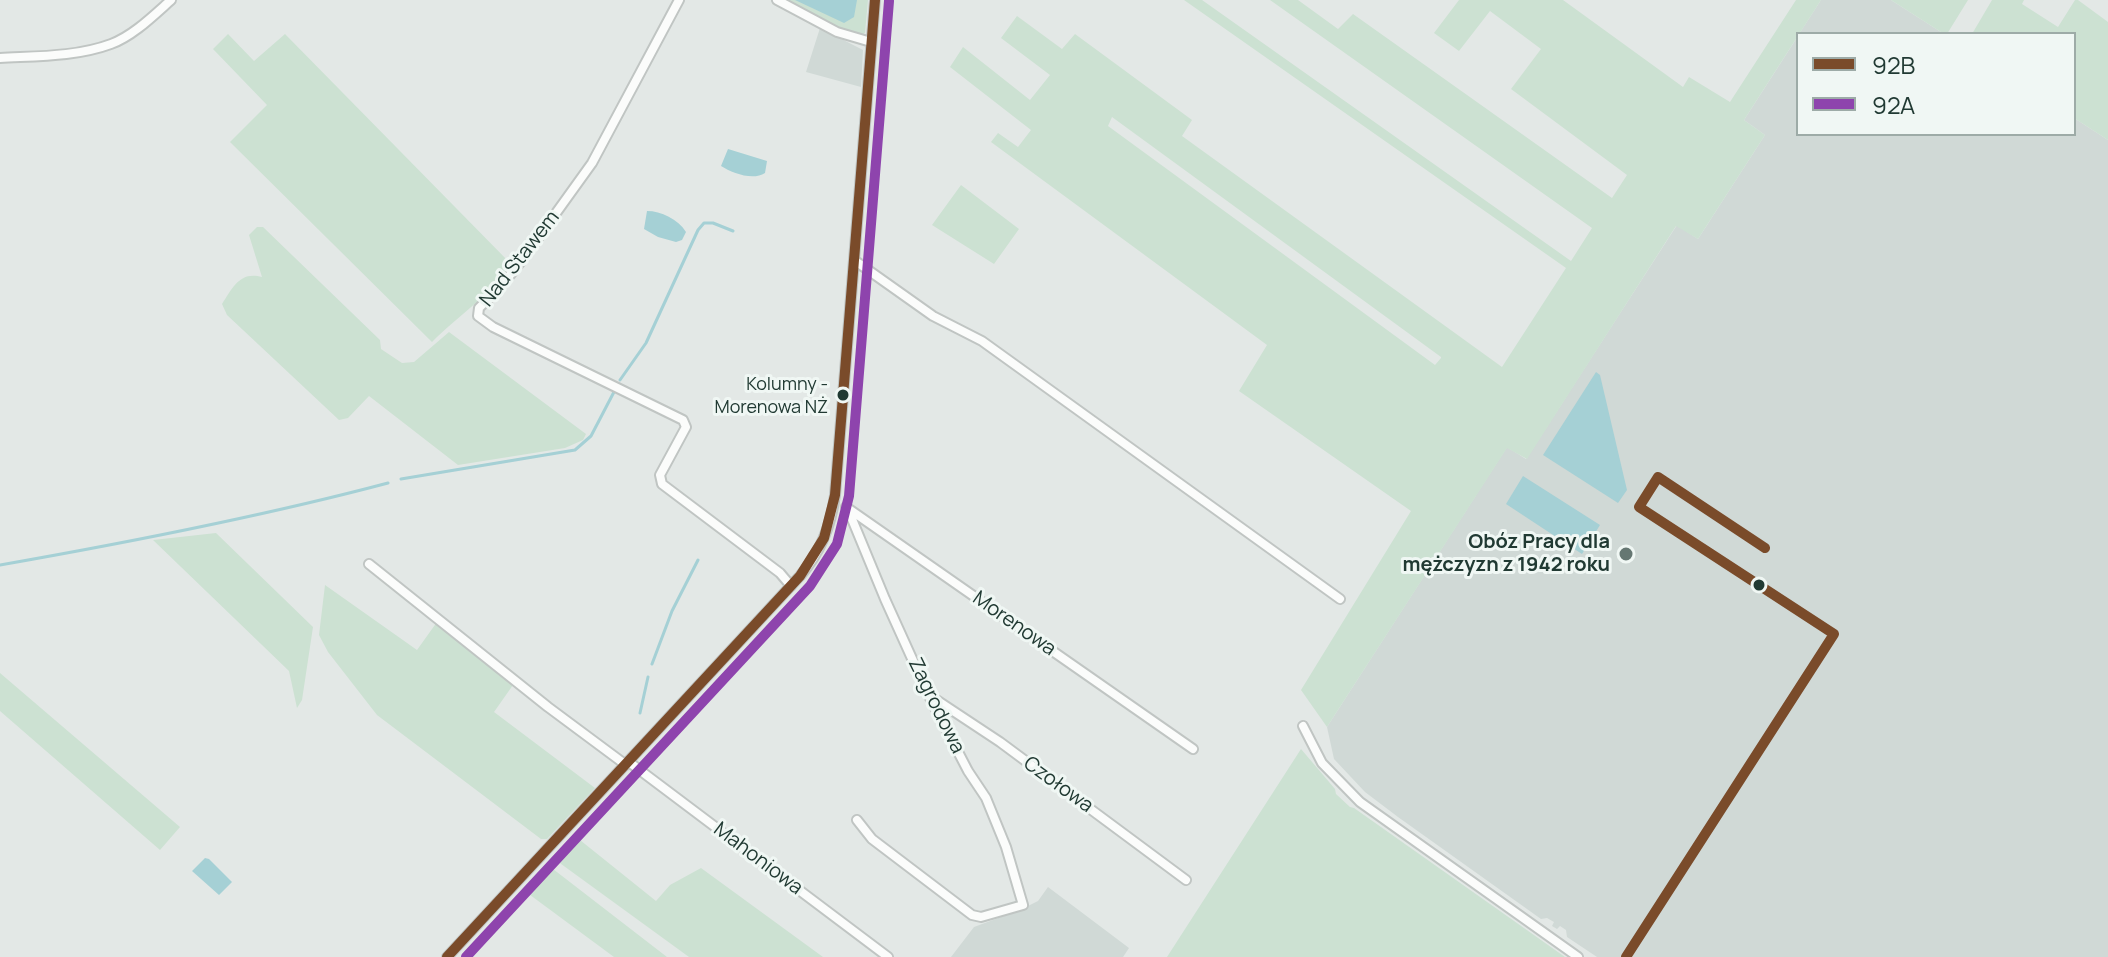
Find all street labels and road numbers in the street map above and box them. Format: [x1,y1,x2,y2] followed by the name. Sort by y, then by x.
[475,206,565,312] street label: Nad Stawem
[968,587,1060,661] street label: Morenowa
[903,654,969,758] street label: Zagrodowa
[1018,752,1098,818] street label: Czołowa
[709,818,807,900] street label: Mahoniowa

